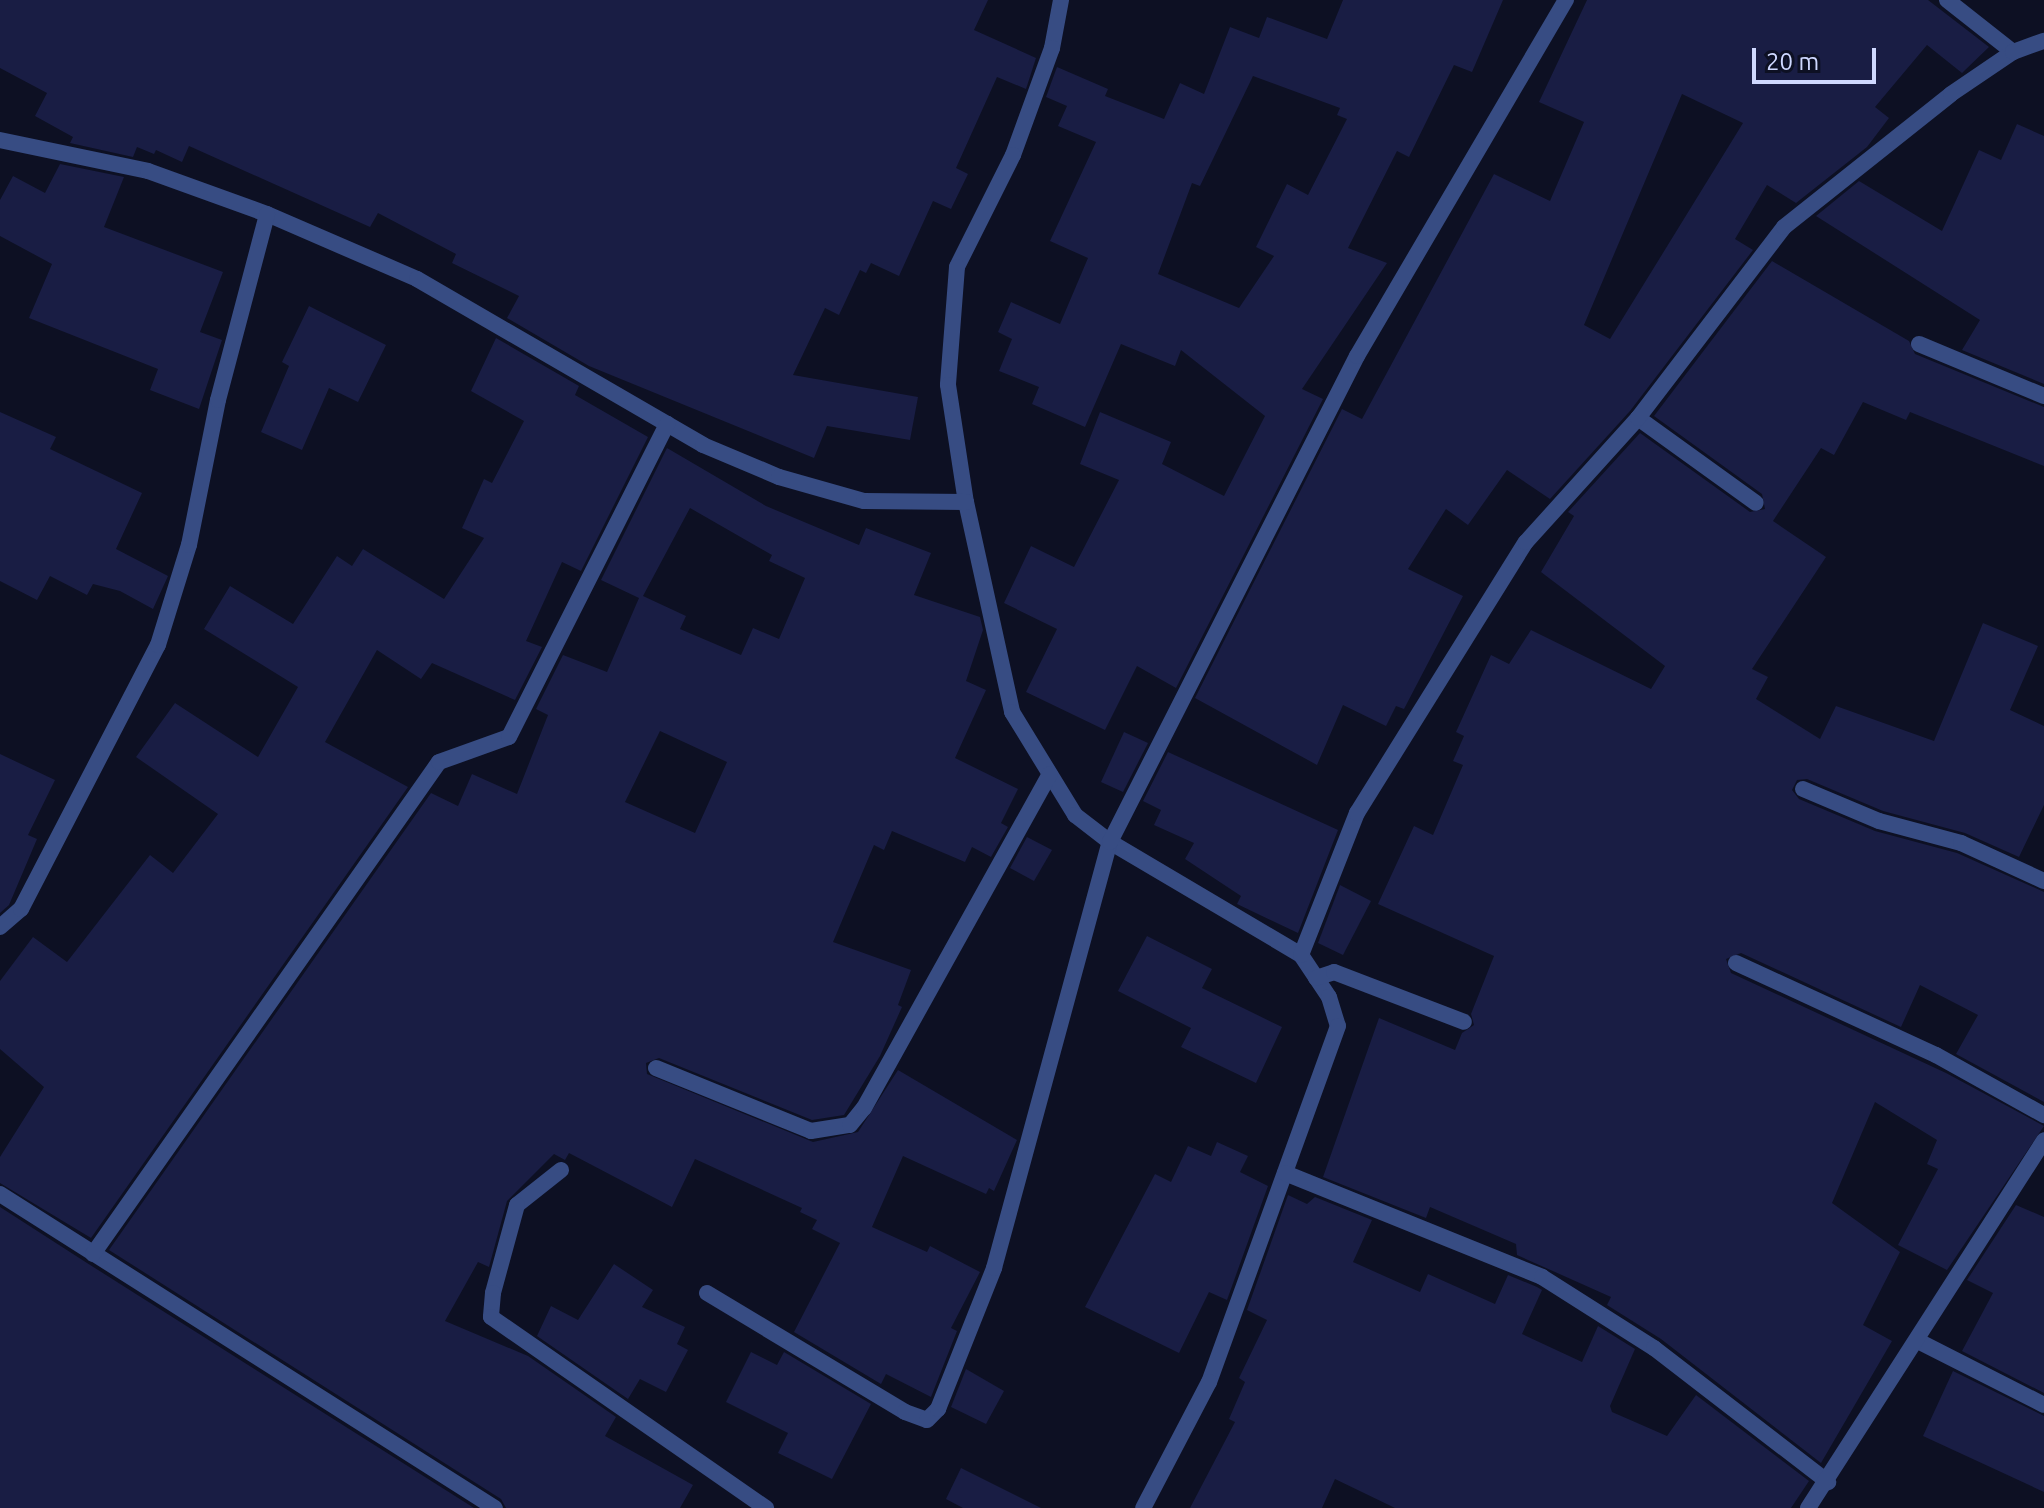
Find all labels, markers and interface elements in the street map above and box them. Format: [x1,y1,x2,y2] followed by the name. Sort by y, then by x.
[1756,32,1880,82] scale bar
[1766,48,1819,75] text: 20 m

